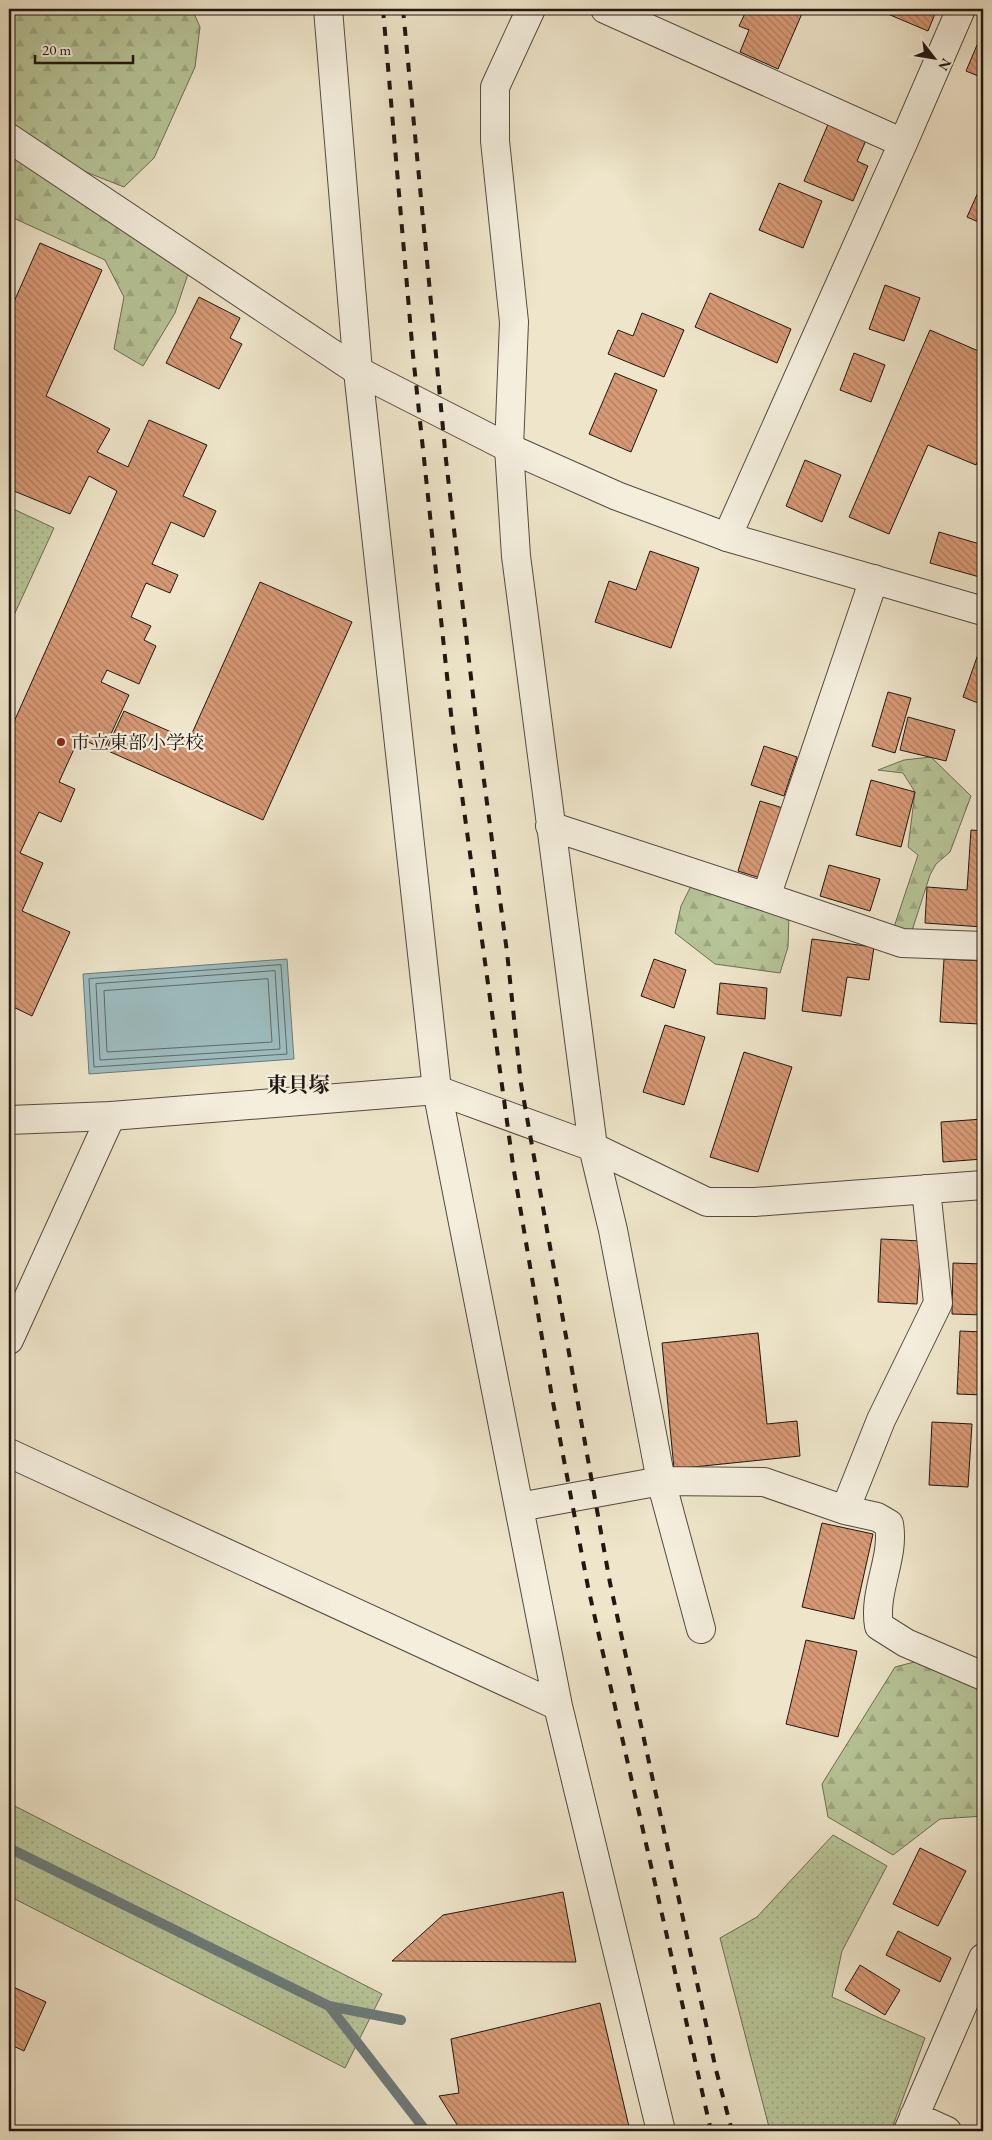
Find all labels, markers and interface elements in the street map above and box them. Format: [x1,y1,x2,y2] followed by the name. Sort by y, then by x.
[35,32,132,64] scale bar
[910,32,960,82] north arrow
[42,40,71,59] text: 20 m
[934,55,956,75] text: N
[71,730,204,755] place label: 市立東部小学校
[55,736,67,748] marker: 市立東部小学校
[267,1071,330,1098] district label: 東貝塚

